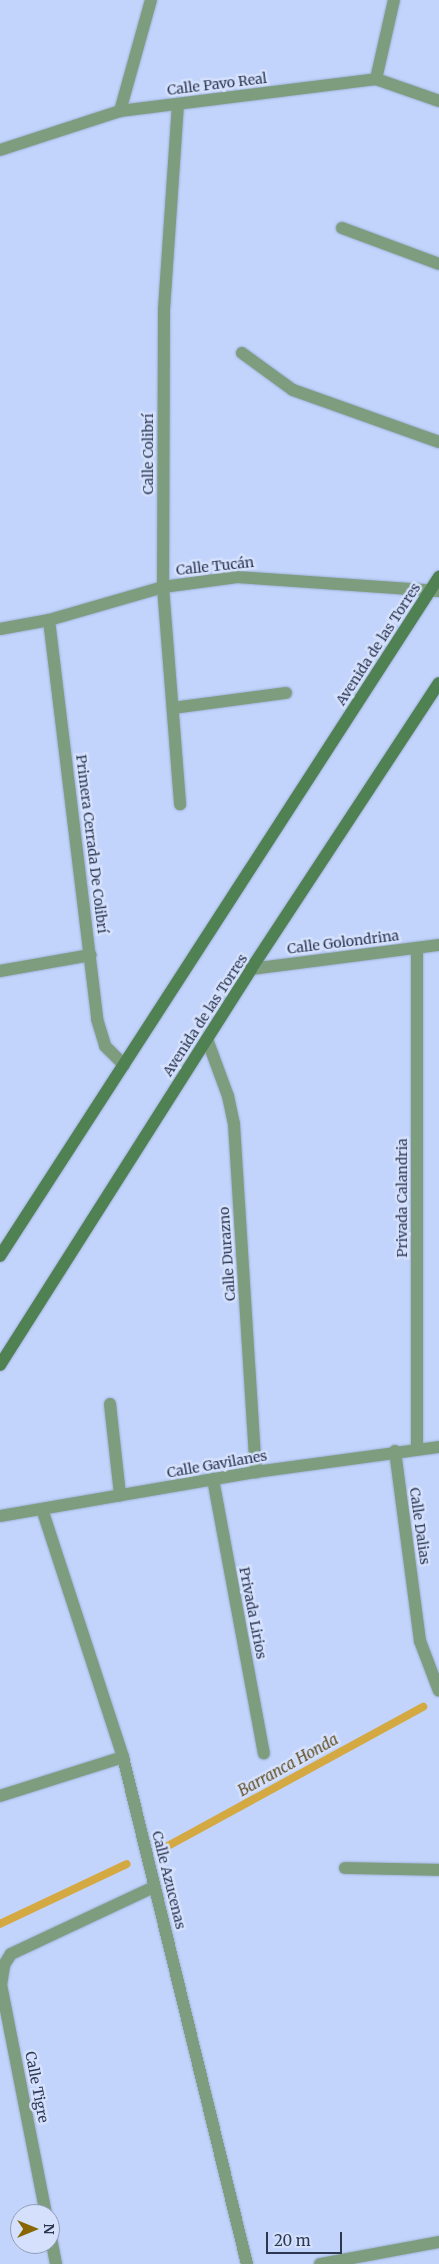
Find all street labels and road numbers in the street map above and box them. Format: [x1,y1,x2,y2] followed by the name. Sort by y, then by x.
[166,70,268,98] street label: Calle Pavo Real
[140,413,156,495] street label: Calle Colibrí
[175,554,255,578] street label: Calle Tucán
[332,580,424,708] street label: Avenida de las Torres
[73,754,111,934] street label: Primera Cerrada De Colibrí
[286,927,400,957] street label: Calle Golondrina
[159,951,251,1079] street label: Avenida de las Torres
[394,1138,410,1258] street label: Privada Calandria
[215,1206,239,1302] street label: Calle Durazno
[166,1447,268,1481] street label: Calle Gavilanes
[406,1486,434,1566] street label: Calle Dalias
[236,1566,270,1660] street label: Privada Lirios
[149,1829,189,1931] street label: Calle Azucenas
[22,2050,52,2124] street label: Calle Tigre

